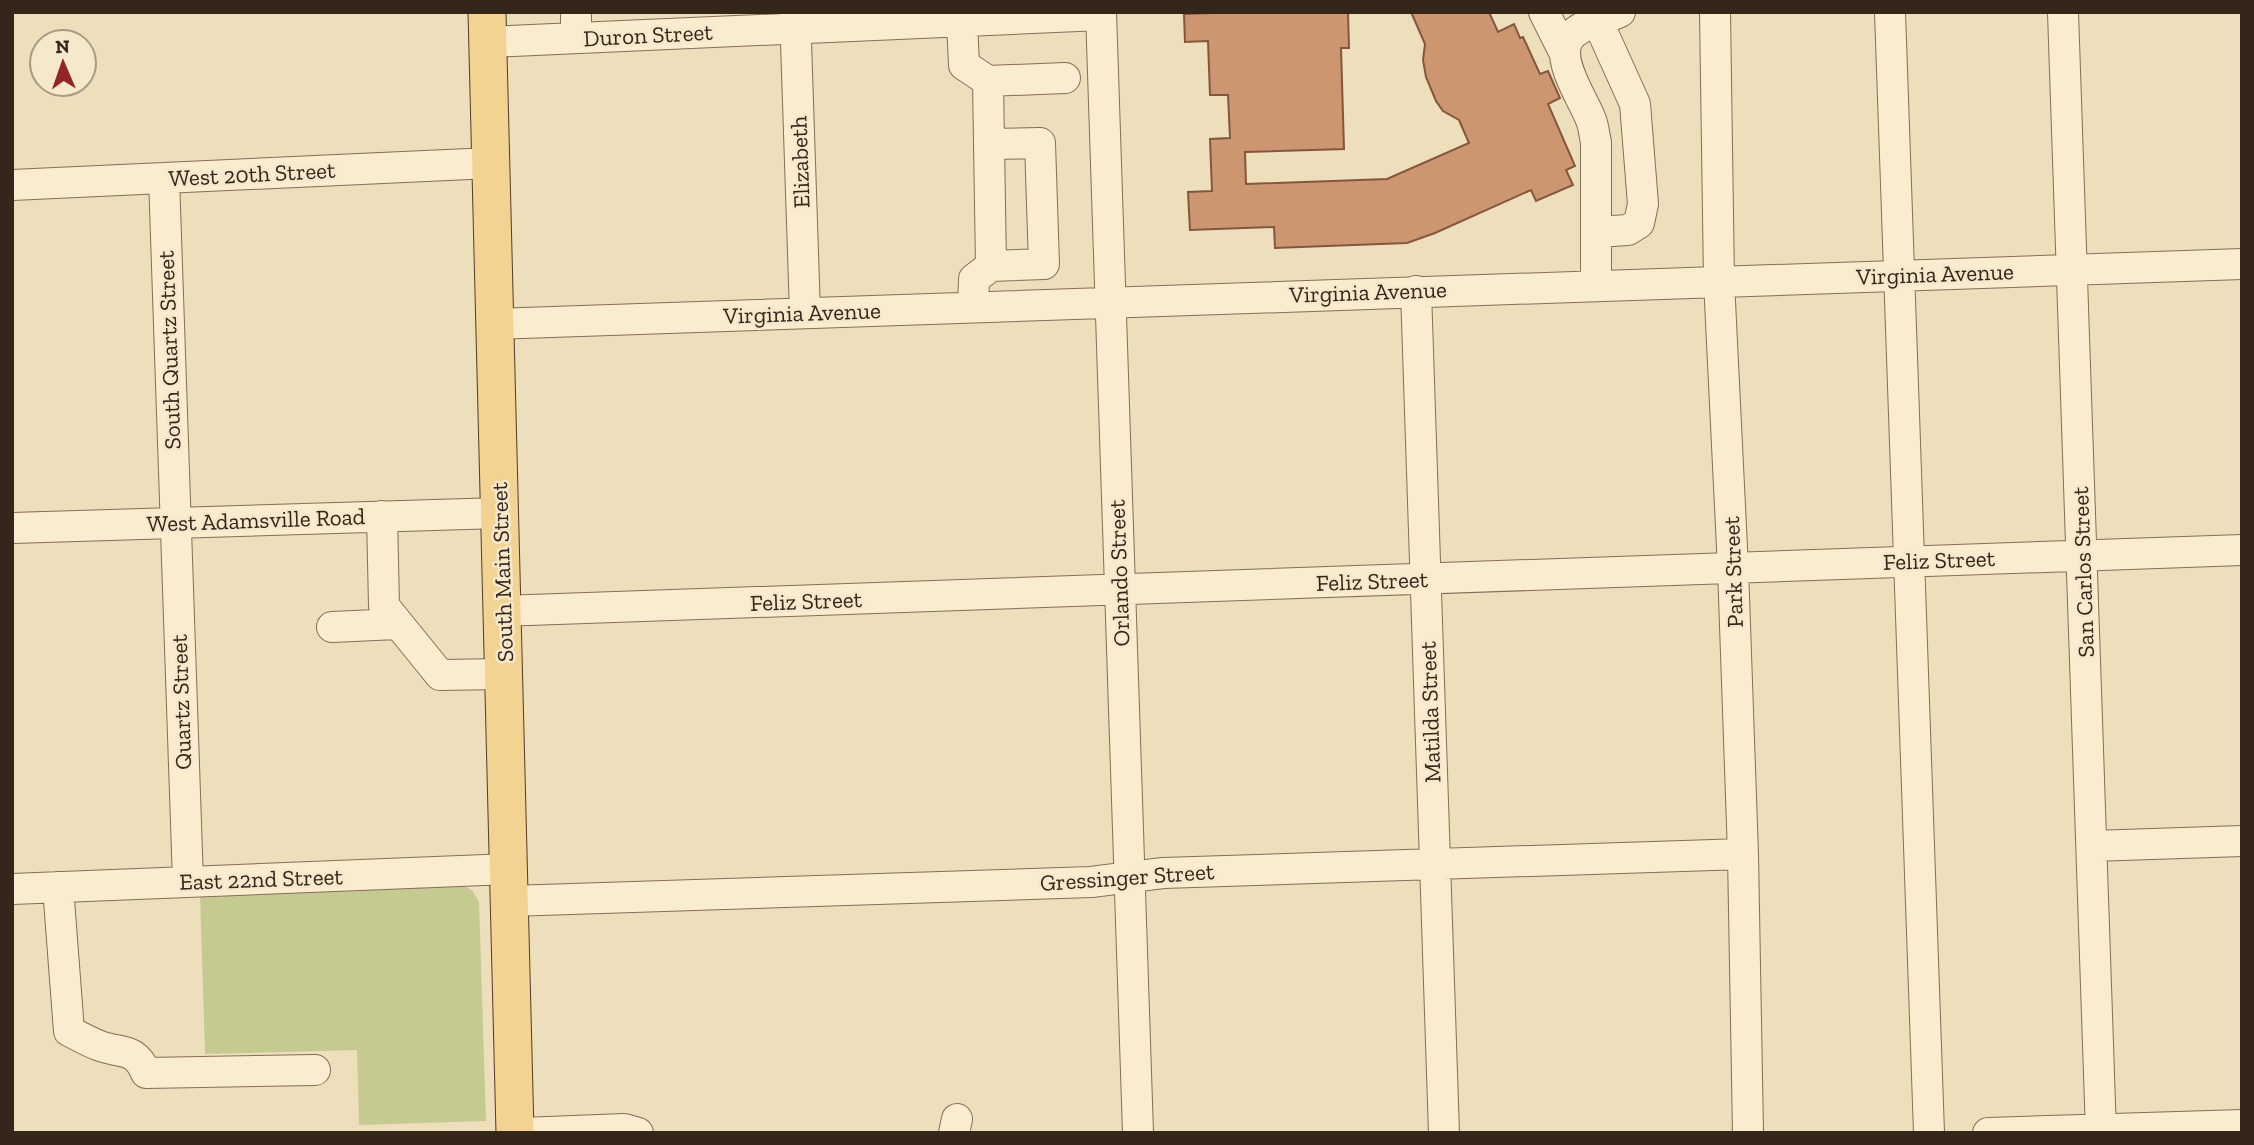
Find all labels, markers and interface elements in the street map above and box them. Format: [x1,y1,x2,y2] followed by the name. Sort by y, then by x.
[583,18,714,52] street label: Duron Street
[28,28,98,98] north arrow
[55,35,70,58] text: N
[784,115,816,209] street label: Elizabeth
[168,156,337,192] street label: West 20th Street
[152,250,186,450] street label: South Quartz Street
[1855,257,2014,291] street label: Virginia Avenue
[1288,275,1447,309] street label: Virginia Avenue
[722,296,881,330] street label: Virginia Avenue
[485,481,519,662] street label: South Main Street
[2066,486,2100,658] street label: San Carlos Street
[1102,499,1136,647] street label: Orlando Street
[146,502,366,538] street label: West Adamsville Road
[1717,515,1749,628] street label: Park Street
[1882,544,1996,576] street label: Feliz Street
[1315,565,1429,597] street label: Feliz Street
[749,585,863,617] street label: Feliz Street
[165,633,197,770] street label: Quartz Street
[1414,640,1446,783] street label: Matilda Street
[1039,857,1216,897] street label: Gressinger Street
[179,862,344,896] street label: East 22nd Street

